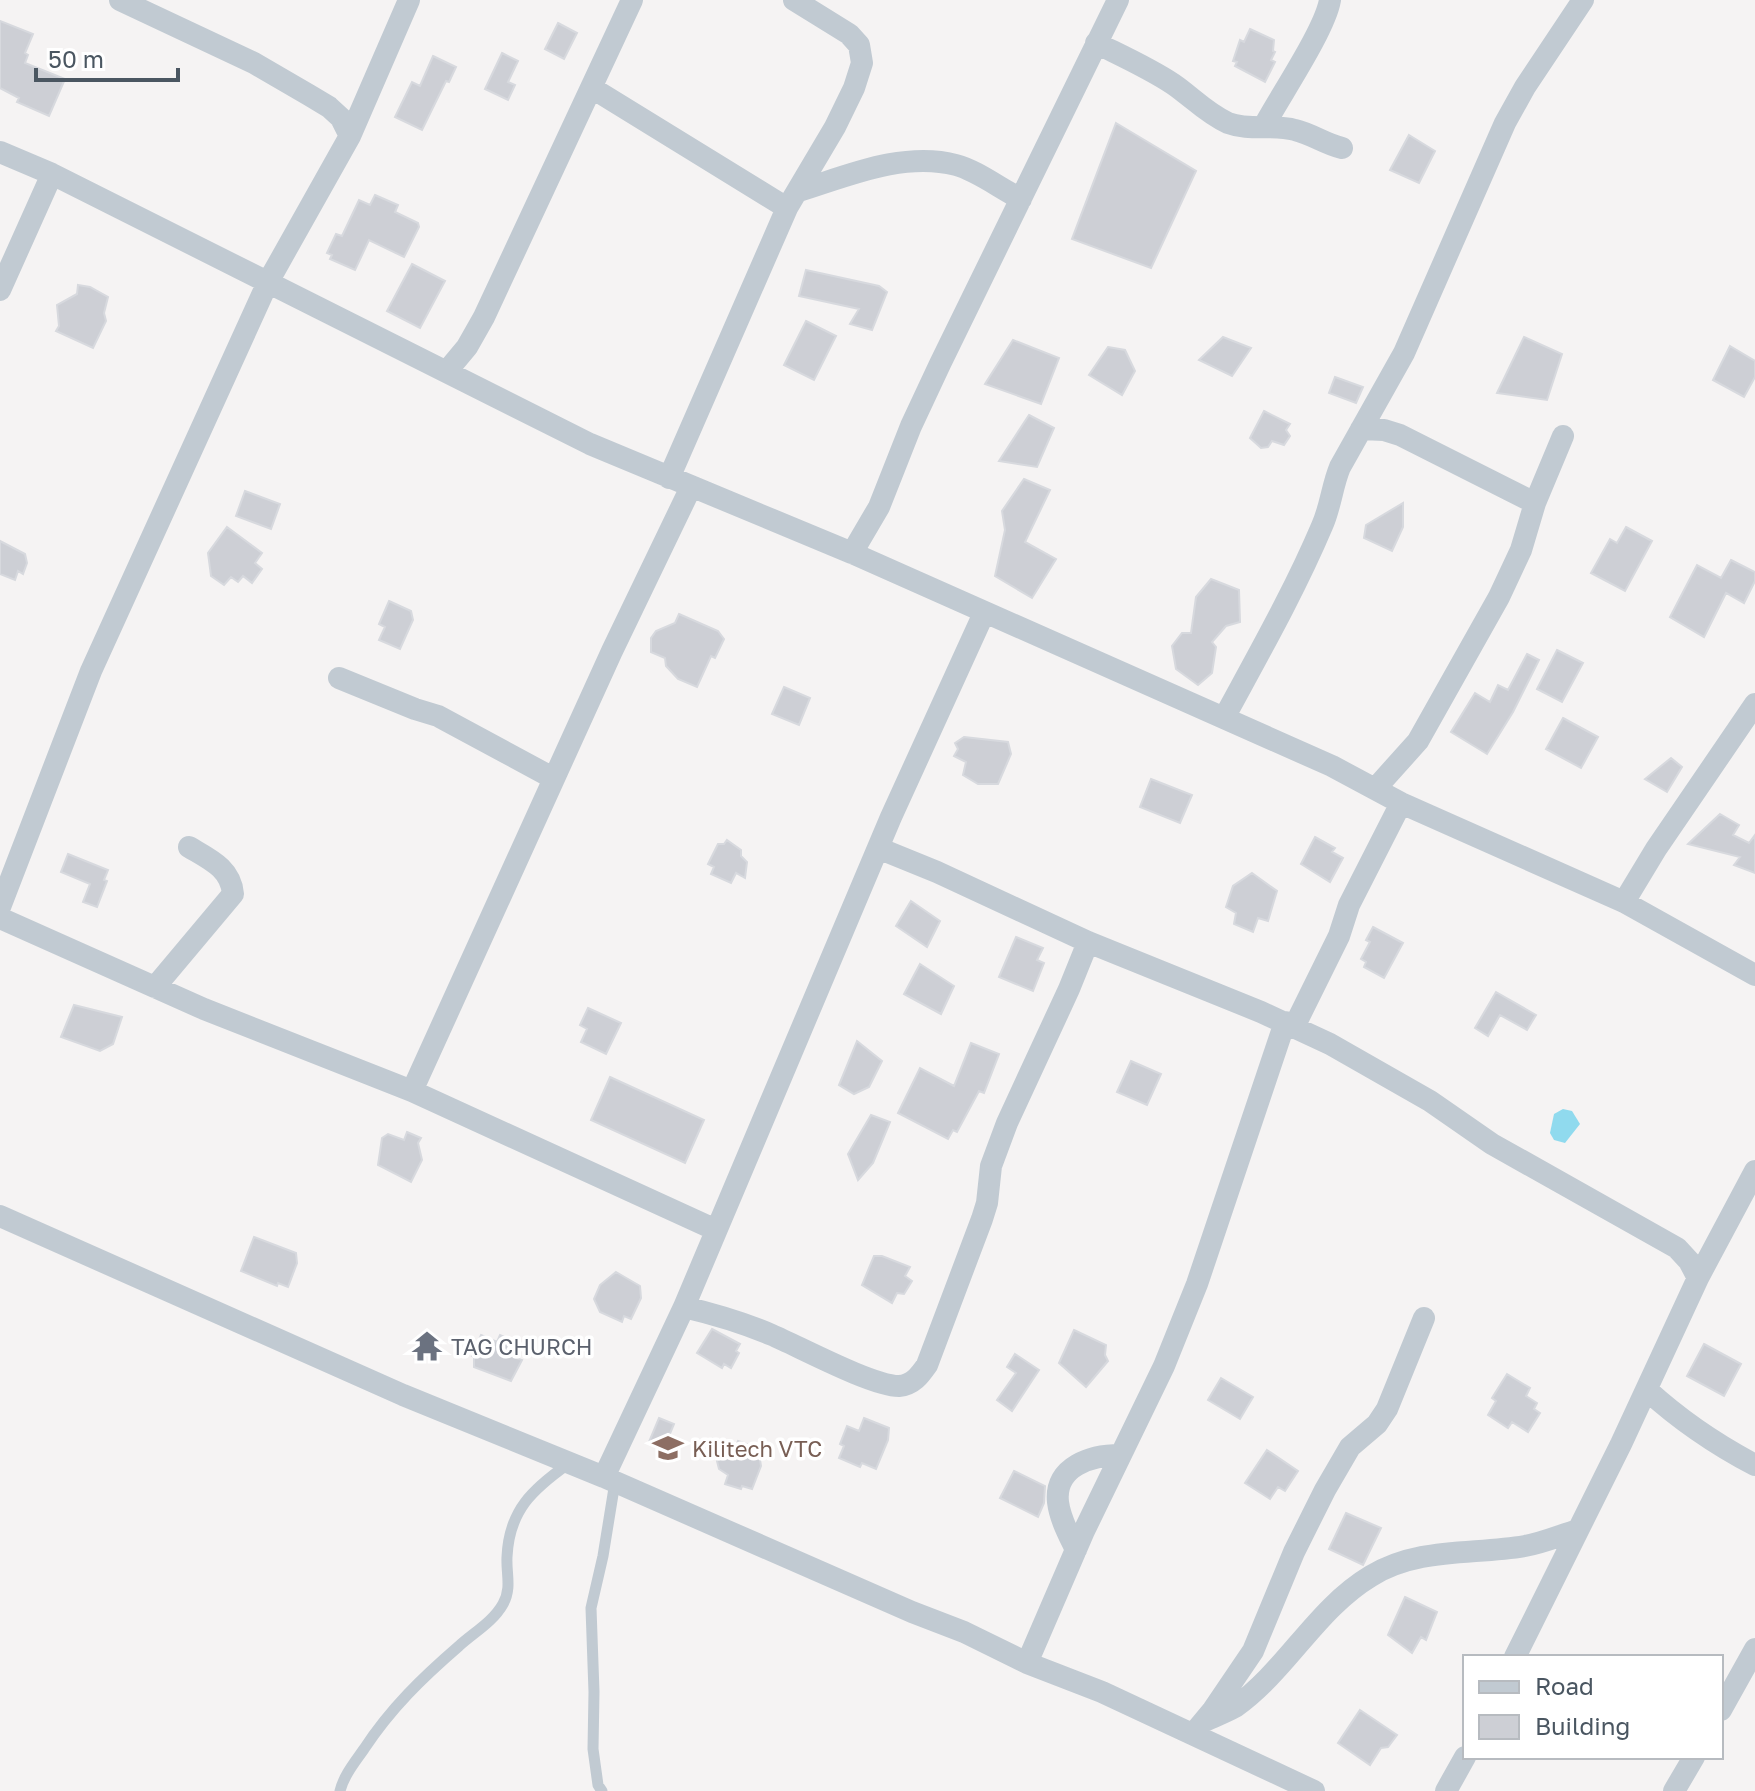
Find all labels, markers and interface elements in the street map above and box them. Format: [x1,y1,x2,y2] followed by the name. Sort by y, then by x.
[36,32,178,82] scale bar
[48,44,104,73] text: 50 m
[410,1329,444,1363] temple icon: TAG CHURCH
[451,1333,593,1360] place label: TAG CHURCH
[651,1431,685,1465] school or university icon: Kilitech VTC
[692,1435,822,1462] place label: Kilitech VTC
[1463,1655,1723,1759] legend
[1535,1671,1594,1700] text: Road
[1535,1711,1630,1740] text: Building

